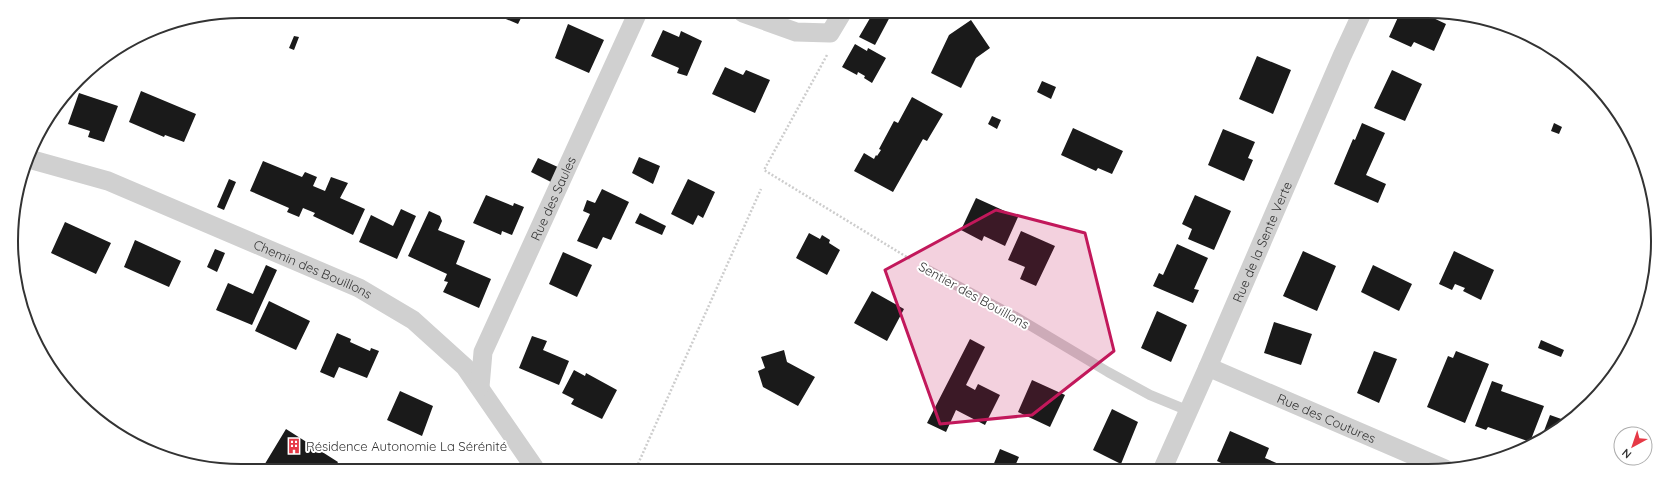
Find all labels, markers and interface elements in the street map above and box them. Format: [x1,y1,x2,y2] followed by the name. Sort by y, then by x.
[527,154,579,243] street label: Rue des Saules
[1229,179,1295,305] street label: Rue de la Sente Verte
[251,236,375,302] street label: Chemin des Bouillons
[916,258,1032,332] street label: Sentier des Bouillons
[1275,390,1378,446] street label: Rue des Coutures
[1613,426,1653,466] north arrow
[285,437,303,455] building icon: Résidence Autonomie La Sérénité
[306,438,507,454] place label: Résidence Autonomie La Sérénité
[1619,446,1634,462] text: N

